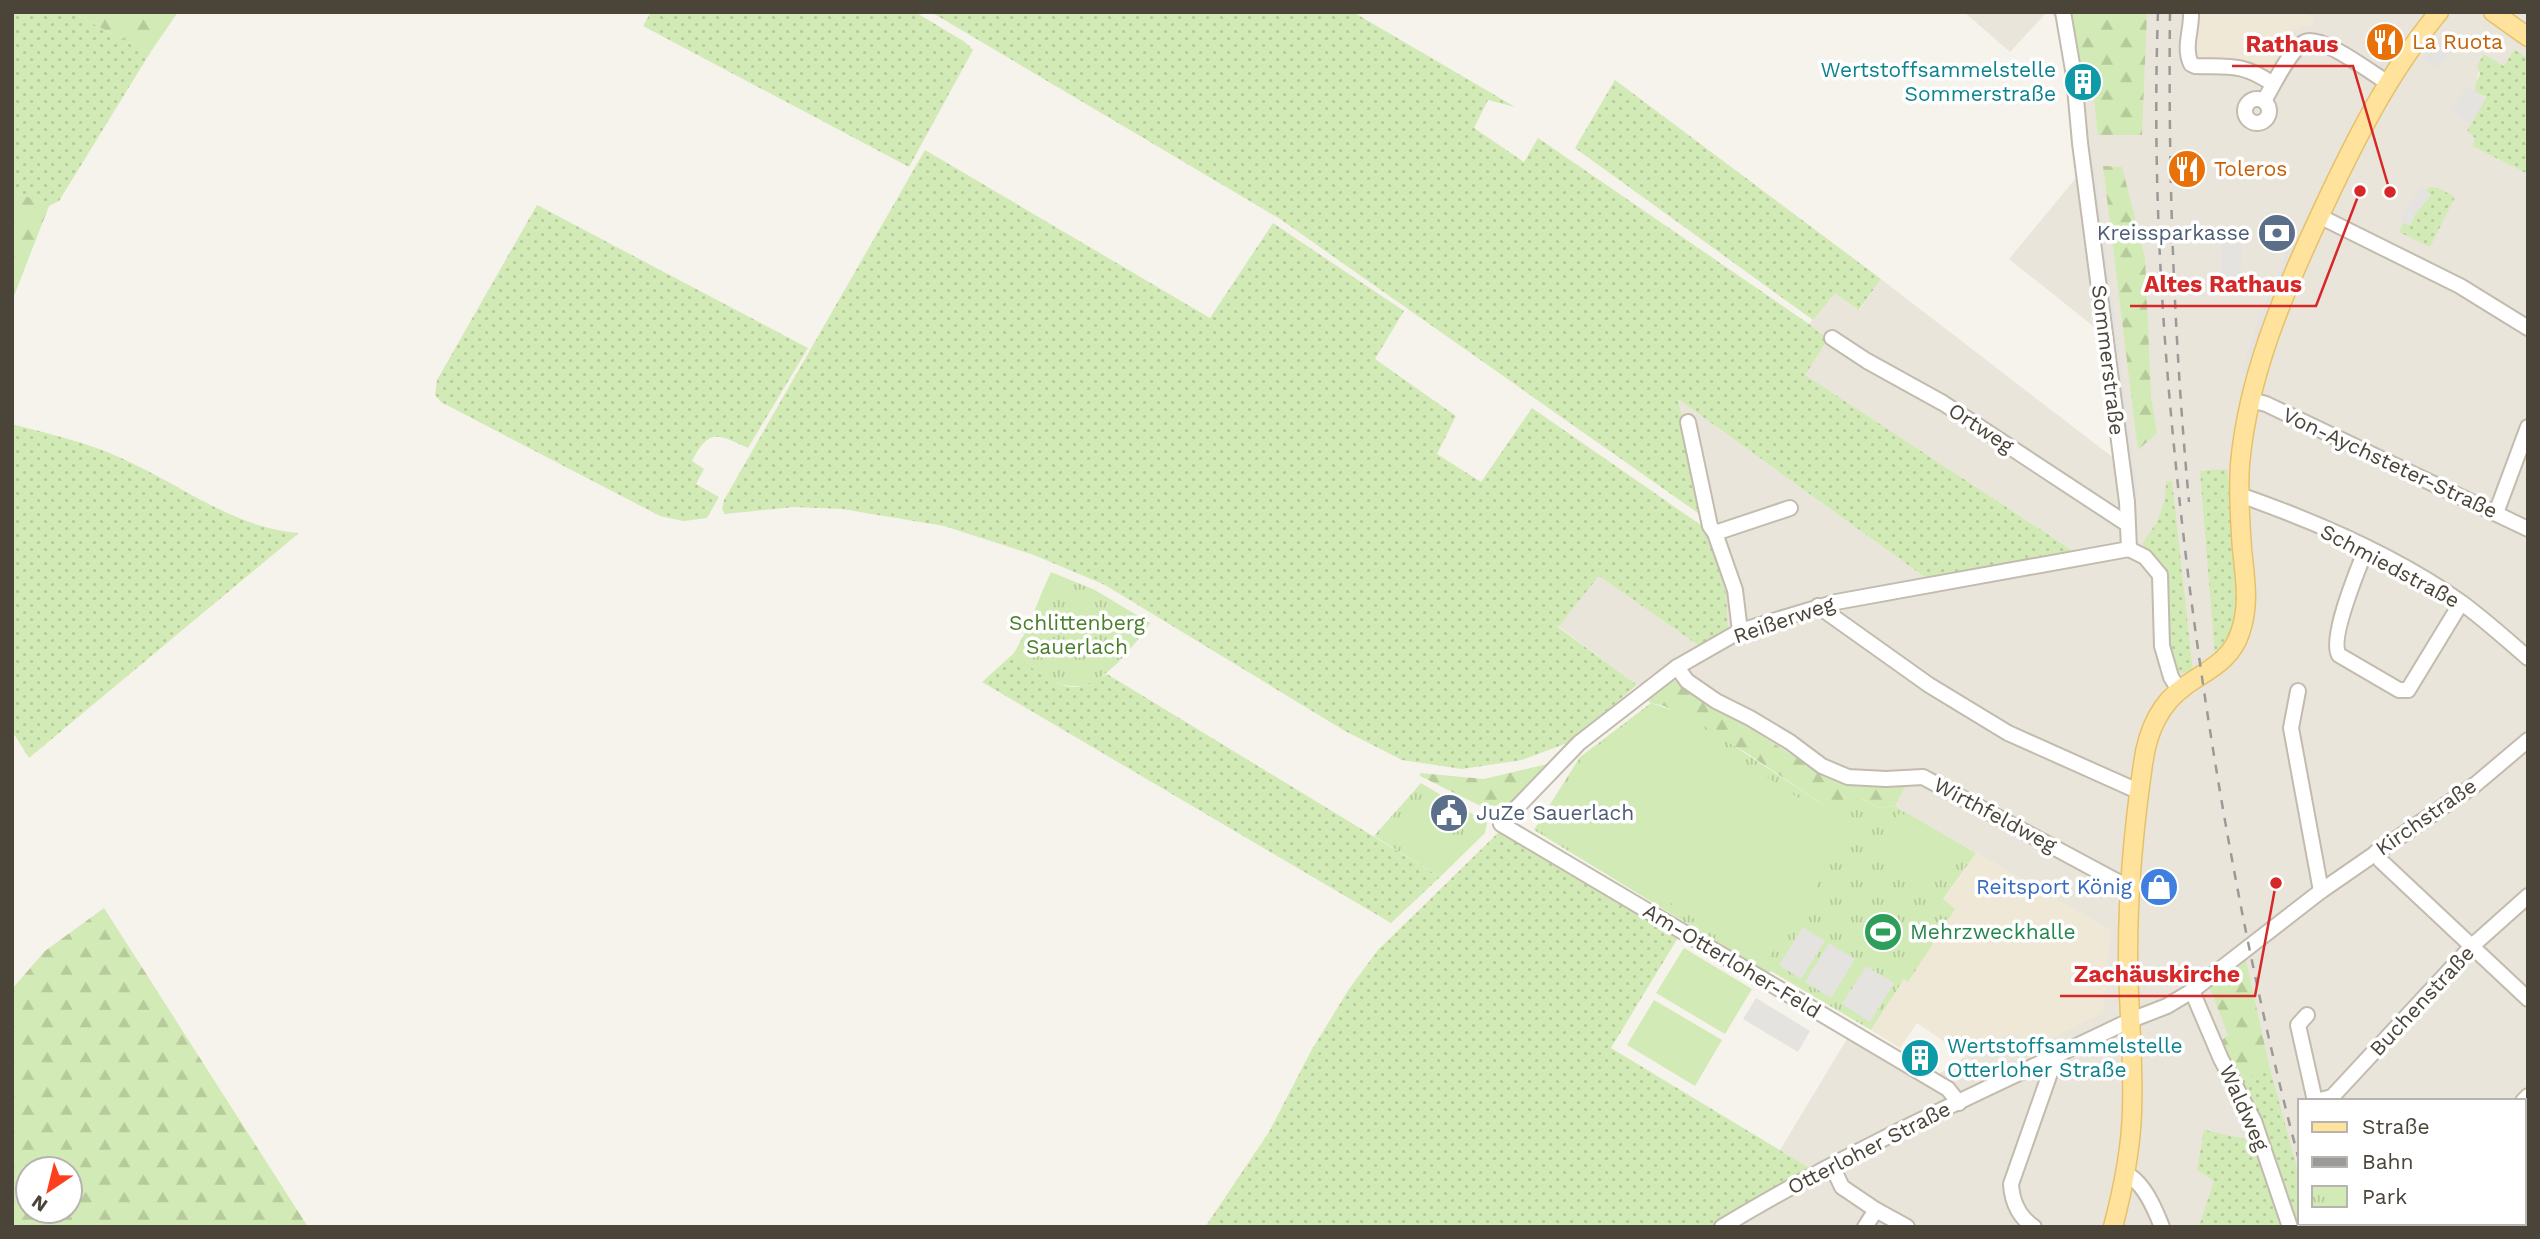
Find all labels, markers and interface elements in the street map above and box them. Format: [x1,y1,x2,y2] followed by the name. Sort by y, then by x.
[2364,21,2406,63] restaurant icon: La Ruota
[2232,22,2353,66] callout: Rathaus
[2412,29,2503,54] place label: La Ruota
[2245,31,2339,58] text: Rathaus
[1820,57,2056,106] place label: Wertstoffsammelstelle Sommerstraße
[2062,61,2104,103] building icon: Wertstoffsammelstelle Sommerstraße
[2166,148,2208,190] restaurant icon: Toleros
[2214,156,2287,181] place label: Toleros
[2256,212,2298,254] bank icon: Kreissparkasse
[2097,220,2250,245] place label: Kreissparkasse
[2130,262,2316,306] callout: Altes Rathaus
[2144,271,2302,298] text: Altes Rathaus
[2087,283,2130,437] street label: Sommerstraße
[1944,397,2019,458] street label: Ortweg
[2279,402,2502,523] street label: Von-Aychsteter-Straße
[2316,518,2464,613] street label: Schmiedstraße
[1730,590,1839,649] street label: Reißerweg
[1009,610,1146,659] park label: Schlittenberg Sauerlach
[1930,772,2062,858] street label: Wirthfeldweg
[2370,773,2481,861] street label: Kirchstraße
[1428,792,1470,834] public building icon: JuZe Sauerlach
[1476,800,1634,825] place label: JuZe Sauerlach
[2138,866,2180,908] shop icon: Reitsport König
[1976,874,2133,899] place label: Reitsport König
[1639,898,1825,1023] street label: Am-Otterloher-Feld
[1862,911,1904,953] sports icon: Mehrzweckhalle
[1910,919,2076,944] place label: Mehrzweckhalle
[2364,940,2479,1061] street label: Buchenstraße
[2060,952,2255,996] callout: Zachäuskirche
[2074,961,2240,988] text: Zachäuskirche
[1947,1033,2183,1082] place label: Wertstoffsammelstelle Otterloher Straße
[1899,1037,1941,1079] building icon: Wertstoffsammelstelle Otterloher Straße
[2214,1061,2275,1155] street label: Waldweg
[1783,1096,1954,1199] street label: Otterloher Straße
[2298,1099,2526,1225] legend
[2362,1114,2430,1139] text: Straße
[2362,1149,2414,1174] text: Bahn
[14,1155,84,1225] north arrow
[2362,1184,2407,1209] text: Park
[27,1190,52,1217] text: N

